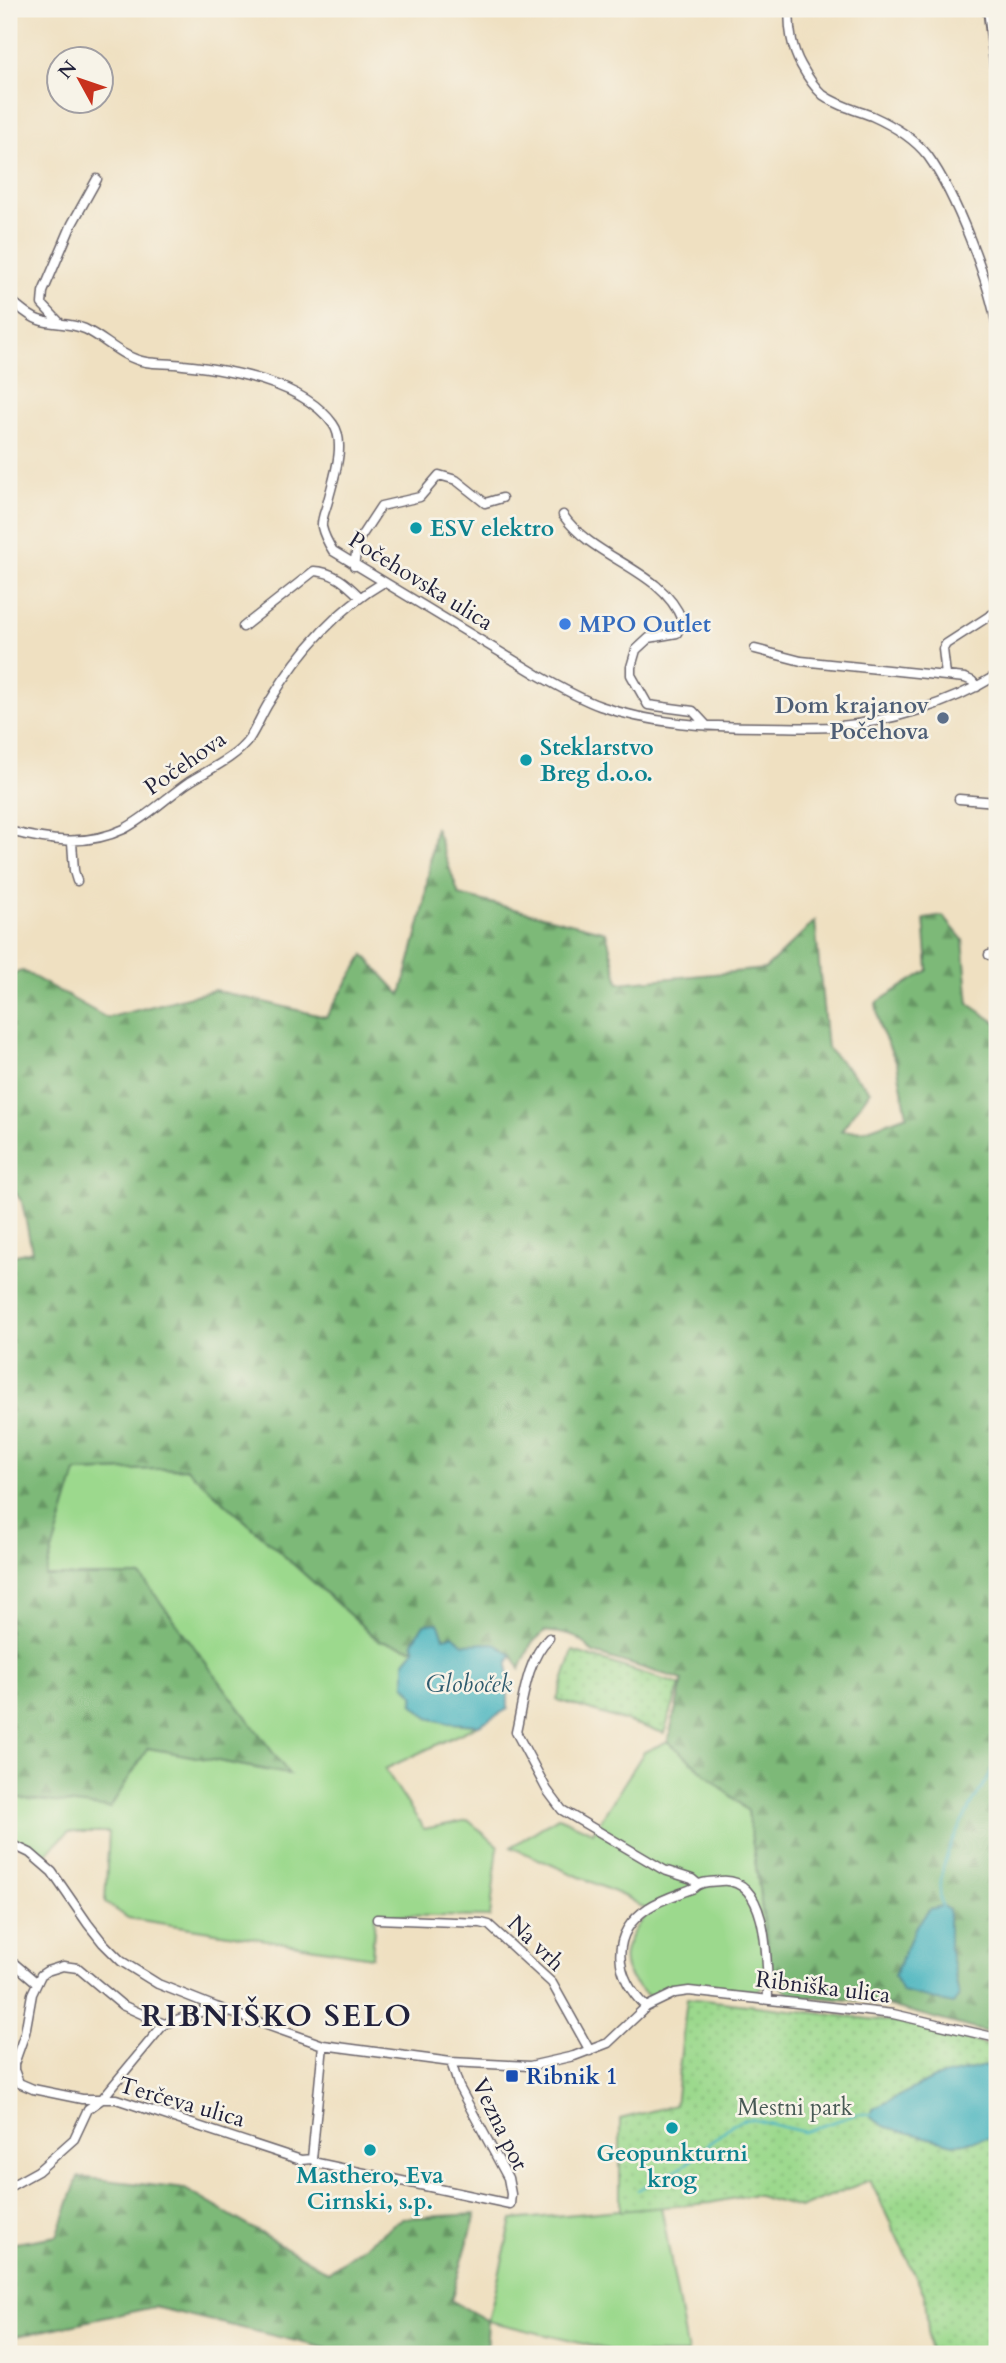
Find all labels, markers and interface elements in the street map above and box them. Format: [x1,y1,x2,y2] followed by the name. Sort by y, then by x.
[46,46,116,116] north arrow
[52,55,83,84] text: N
[430,513,554,544] place label: ESV elektro
[408,520,424,536] marker: ESV elektro
[343,524,499,638] street label: Počehovska ulica
[579,609,711,640] place label: MPO Outlet
[557,616,573,632] marker: MPO Outlet
[775,690,930,747] place label: Dom krajanov Počehova
[935,710,951,726] marker: Dom krajanov Počehova
[138,723,232,803] street label: Počehova
[540,732,654,789] place label: Steklarstvo Breg d.o.o.
[518,752,534,768] marker: Steklarstvo Breg d.o.o.
[426,1668,512,1701] water label: Globoček
[501,1908,572,1978] street label: Na vrh
[754,1963,892,2011] street label: Ribniška ulica
[141,1996,413,2037] district label: RIBNIŠKO SELO
[526,2061,618,2092] place label: Ribnik 1
[504,2068,520,2084] marker: Ribnik 1
[115,2069,249,2135] street label: Terčeva ulica
[464,2073,536,2175] street label: Vezna pot
[737,2092,854,2123] park label: Mestni park
[664,2120,680,2136] marker: Geopunkturni krog
[596,2138,748,2195] place label: Geopunkturni krog
[362,2142,378,2158] marker: Masthero, Eva Cirnski, s.p.
[296,2160,444,2217] place label: Masthero, Eva Cirnski, s.p.

